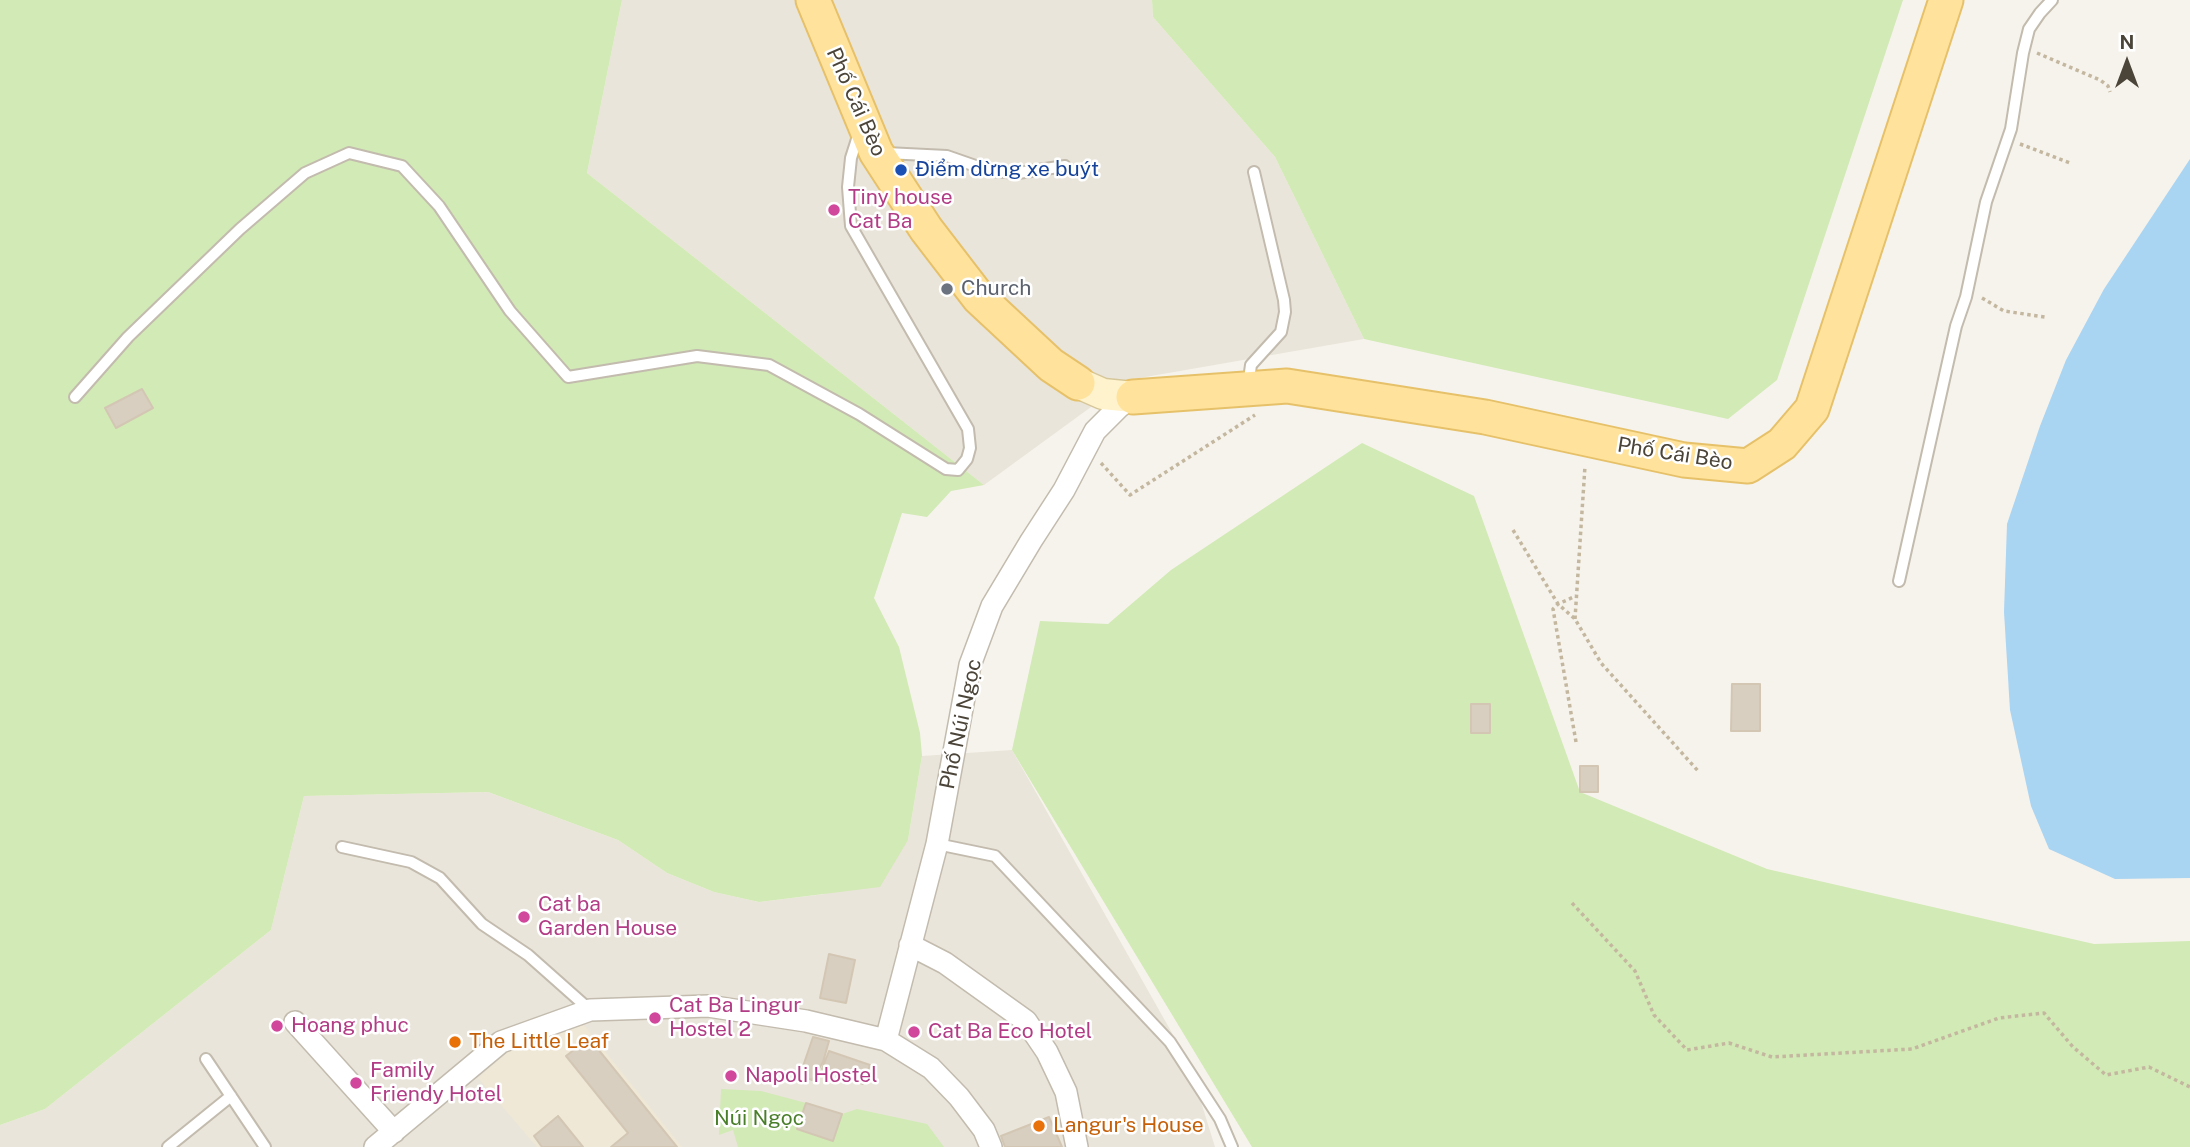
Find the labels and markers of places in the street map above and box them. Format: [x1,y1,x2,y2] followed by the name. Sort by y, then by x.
[915,157,1099,183] place label: Điểm dừng xe buýt
[893,162,909,178] marker: Điểm dừng xe buýt
[848,185,953,235] place label: Tiny house Cat Ba
[826,202,842,218] marker: Tiny house Cat Ba
[961,276,1031,302] place label: Church
[939,281,955,297] marker: Church
[538,892,677,942] place label: Cat ba Garden House
[516,909,532,925] marker: Cat ba Garden House
[669,993,801,1043] place label: Cat Ba Lingur Hostel 2
[647,1010,663,1026] marker: Cat Ba Lingur Hostel 2
[291,1013,409,1039] place label: Hoang phuc
[269,1018,285,1034] marker: Hoang phuc
[928,1019,1092,1045] place label: Cat Ba Eco Hotel
[906,1024,922,1040] marker: Cat Ba Eco Hotel
[469,1029,609,1055] place label: The Little Leaf
[447,1034,463,1050] marker: The Little Leaf
[370,1058,502,1108] place label: Family Friendy Hotel
[745,1063,878,1089] place label: Napoli Hostel
[723,1068,739,1084] marker: Napoli Hostel
[348,1075,364,1091] marker: Family Friendy Hotel
[1053,1113,1204,1139] place label: Langur's House
[1031,1118,1047,1134] marker: Langur's House

